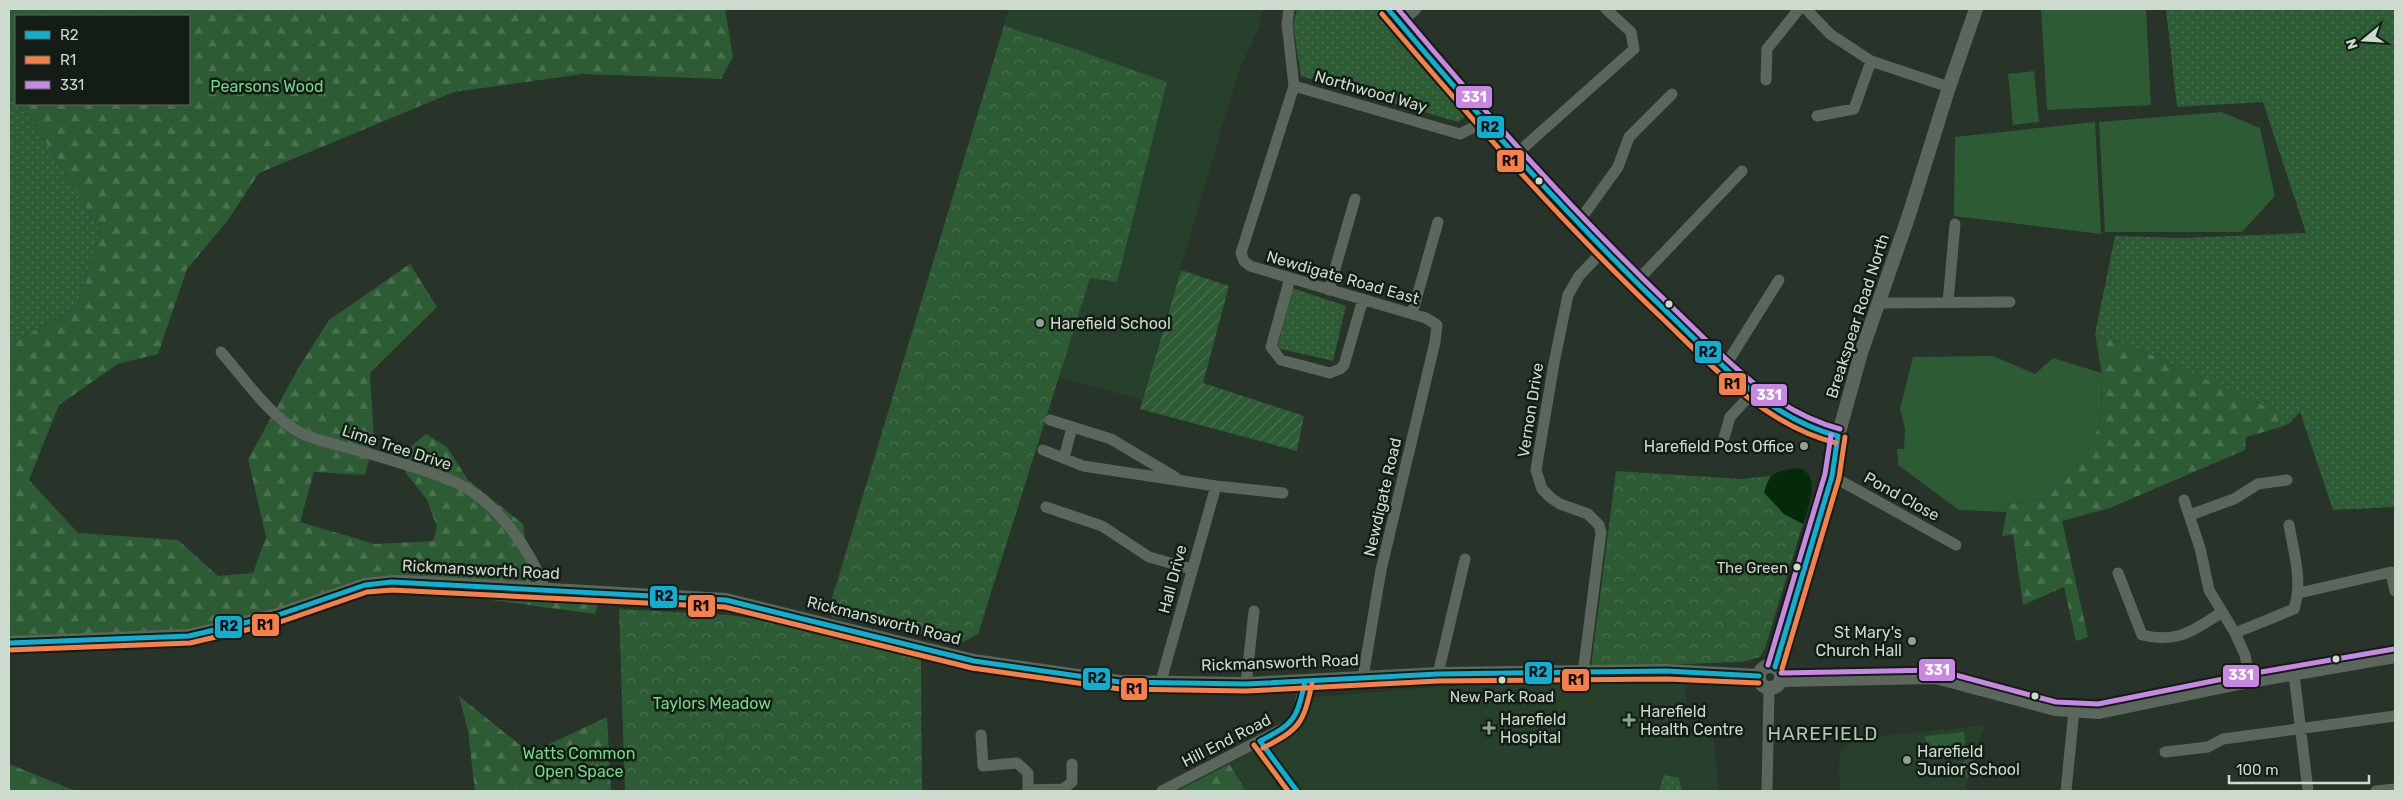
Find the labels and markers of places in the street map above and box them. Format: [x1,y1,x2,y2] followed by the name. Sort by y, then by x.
[1534,176,1544,186] unlabelled marker
[1664,299,1674,309] unlabelled marker
[1050,314,1171,333] place label: Harefield School
[1034,317,1046,329] marker: Harefield School
[1644,437,1794,456] place label: Harefield Post Office
[1798,440,1810,452] marker: Harefield Post Office
[1717,559,1788,577] place label: The Green
[1792,562,1802,572] marker: The Green
[1816,623,1902,660] place label: St Mary's Church Hall
[1906,635,1918,647] marker: St Mary's Church Hall
[2331,654,2341,664] unlabelled marker
[1497,675,1507,685] marker: New Park Road
[1450,688,1554,706] place label: New Park Road
[2030,691,2040,701] unlabelled marker
[1640,702,1743,739] place label: Harefield Health Centre
[1500,710,1566,747] place label: Harefield Hospital
[1622,713,1636,727] marker: Harefield Health Centre
[1482,721,1496,735] marker: Harefield Hospital
[1917,742,2020,779] place label: Harefield Junior School
[1901,754,1913,766] marker: Harefield Junior School

